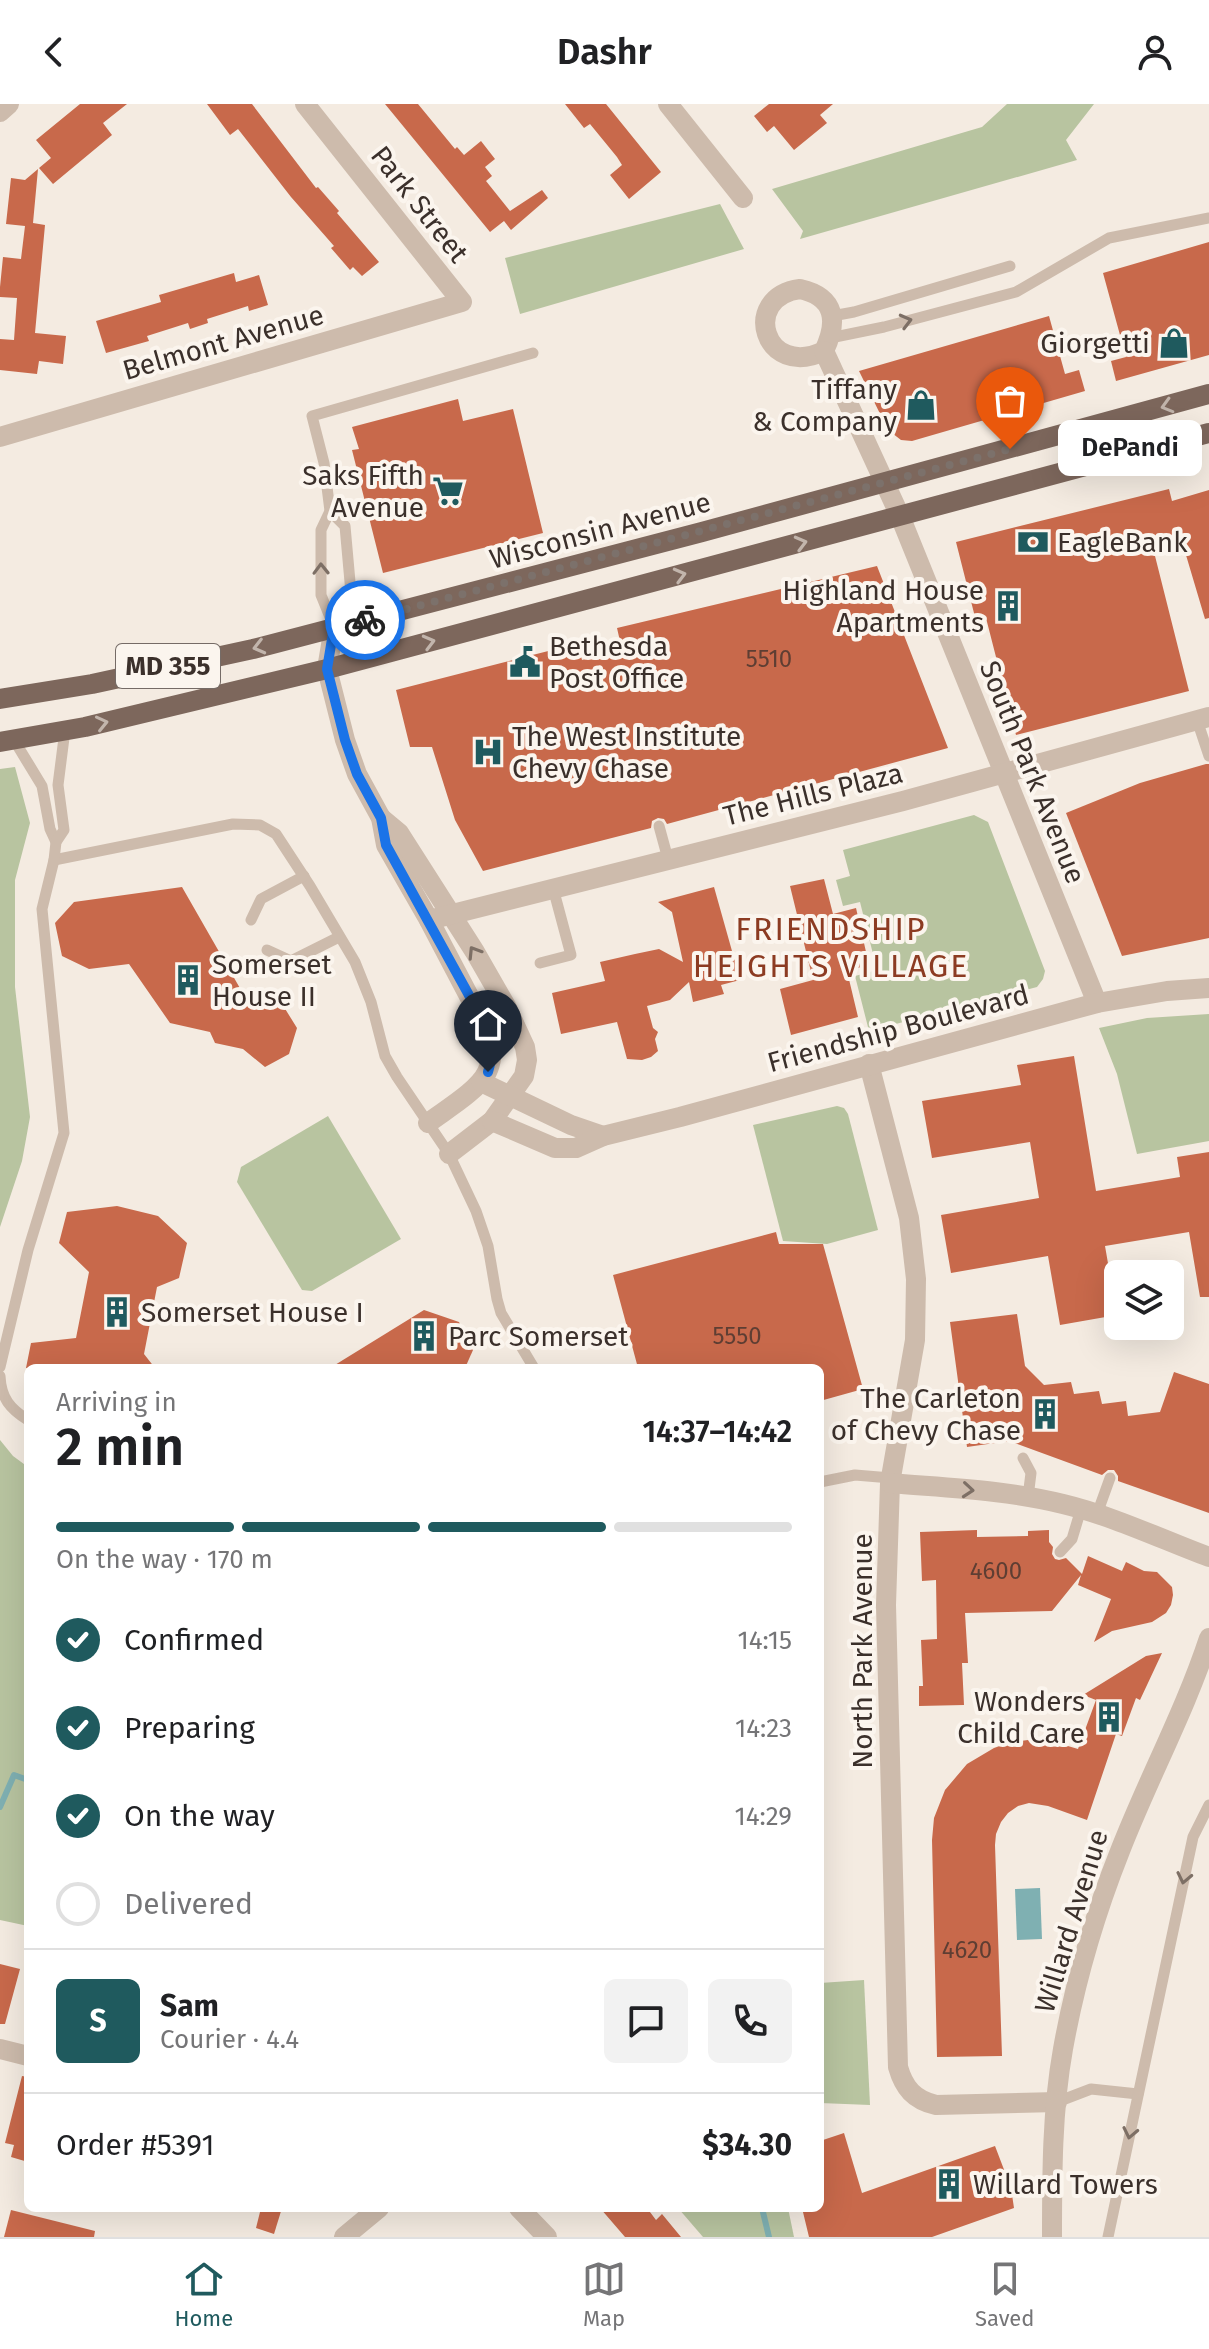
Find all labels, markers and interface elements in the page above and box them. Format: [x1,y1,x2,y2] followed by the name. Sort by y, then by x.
[32,30,76,74] icon: back
[557,30,652,74] text: Dashr
[1133,30,1177,74] icon: person
[364,140,476,270] street label: Park Street
[119,298,328,387] street label: Belmont Avenue
[899,313,913,330] one-way arrow
[1157,326,1191,360] shop icon: Giorgetti
[1040,327,1150,360] place label: Giorgetti
[976,367,1044,449] pin
[752,373,897,438] place label: Tiffany & Company
[988,379,1032,423] icon: bag
[904,388,938,422] shop icon: Tiffany & Company
[1161,397,1175,413] one-way arrow
[1058,421,1202,477] callout: DePandi
[1081,432,1179,463] text: DePandi
[302,459,424,524] place label: Saks Fifth Avenue
[431,474,465,508] supermarket icon: Saks Fifth Avenue
[486,485,714,576] street label: Wisconsin Avenue
[1016,525,1050,559] bank icon: EagleBank
[1057,526,1188,559] place label: EagleBank
[793,535,807,552] one-way arrow
[312,562,330,575] one-way arrow
[673,567,687,584] one-way arrow
[782,574,984,639] place label: Highland House Apartments
[325,580,405,660] courier
[991,589,1025,623] building icon: Highland House Apartments
[343,598,387,642] icon: bike
[549,630,684,695] place label: Bethesda Post Office
[422,634,436,651] one-way arrow
[252,637,266,654] one-way arrow
[116,644,220,688] road number: MD 355
[508,645,542,679] public building icon: Bethesda Post Office
[746,645,792,673] house number: 5510
[973,656,1092,888] street label: South Park Avenue
[94,715,108,732] one-way arrow
[512,720,741,785] place label: The West Institute Chevy Chase
[471,735,505,769] hospital icon: The West Institute Chevy Chase
[720,756,906,833] street label: The Hills Plaza
[693,910,969,985] district label: FRIENDSHIP HEIGHTS VILLAGE
[469,946,484,961] one-way arrow
[212,948,333,1013] place label: Somerset House II
[171,963,205,997] building icon: Somerset House II
[764,978,1033,1079] street label: Friendship Boulevard
[454,990,522,1072] pin
[466,1002,510,1046] icon: home
[1104,1260,1184,1340] map controls
[1104,1260,1184,1340] button: layers
[100,1295,134,1329] building icon: Somerset House I
[141,1296,364,1329] place label: Somerset House I
[407,1319,441,1353] building icon: Parc Somerset
[448,1320,629,1353] place label: Parc Somerset
[712,1322,762,1350] house number: 5550
[831,1382,1021,1447] place label: The Carleton of Chevy Chase
[56,1387,177,1418] text: Arriving in
[1028,1397,1062,1431] building icon: The Carleton of Chevy Chase
[642,1414,792,1450] text: 14:37–14:42
[56,1416,184,1479] text: 2 min
[962,1481,975,1498] one-way arrow
[846,1533,879,1769] street label: North Park Avenue
[56,1544,273,1575] text: On the way · 170 m
[970,1557,1022,1585] house number: 4600
[56,1618,100,1662] icon: check
[124,1622,264,1658] text: Confirmed
[737,1625,792,1656] text: 14:15
[957,1685,1085,1750] place label: Wonders Child Care
[1092,1700,1126,1734] building icon: Wonders Child Care
[56,1706,100,1750] icon: check
[124,1710,255,1746] text: Preparing
[735,1713,792,1744] text: 14:23
[56,1794,100,1838] icon: check
[124,1798,275,1834] text: On the way
[734,1801,792,1832] text: 14:29
[1028,1826,1115,2017] street label: Willard Avenue
[1176,1871,1193,1885] one-way arrow
[124,1886,253,1922] text: Delivered
[942,1936,992,1964] house number: 4620
[604,1979,688,2063] button: chat
[708,1979,792,2063] button: phone
[160,1988,219,2024] text: Sam
[89,2003,107,2039] text: S
[160,2024,299,2055] text: Courier · 4.4
[1122,2125,1139,2139] one-way arrow
[56,2127,214,2163] text: Order #5391
[702,2127,792,2163] text: $34.30
[932,2167,966,2201] building icon: Willard Towers
[973,2168,1158,2201] place label: Willard Towers
[174,2257,233,2332] tab: Home
[582,2257,626,2332] tab: Map
[975,2257,1035,2332] tab: Saved

